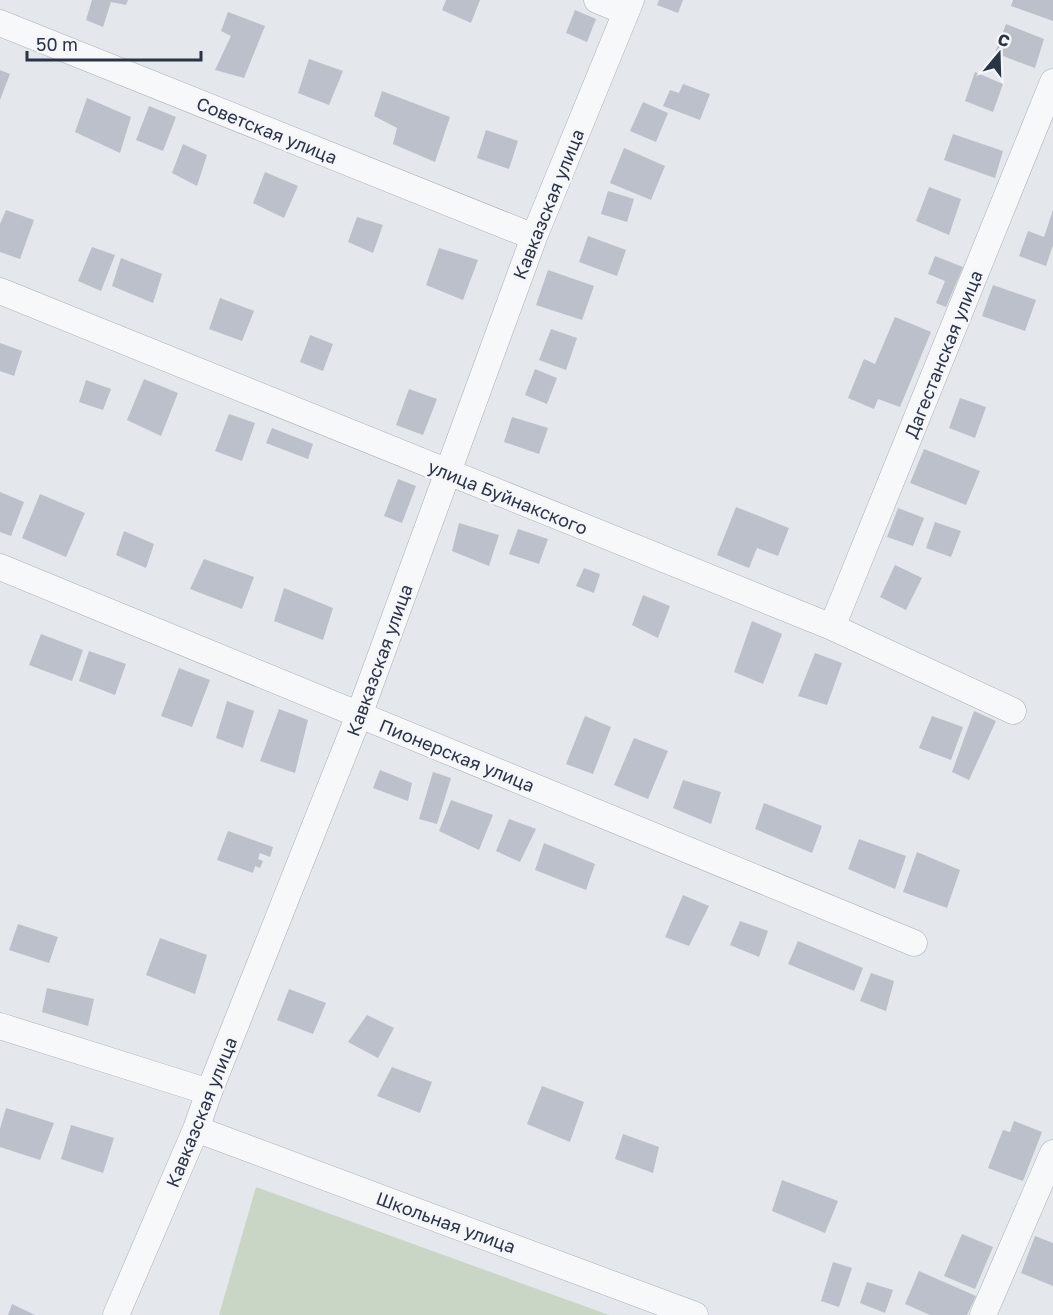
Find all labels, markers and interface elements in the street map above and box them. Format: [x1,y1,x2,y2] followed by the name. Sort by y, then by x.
[27,24,201,62] scale bar
[969,24,1029,84] north arrow
[995,29,1013,51] text: С
[36,33,78,55] text: 50 m
[193,92,341,168] street label: Советская улица
[508,126,588,282] street label: Кавказская улица
[899,267,987,441] street label: Дагестанская улица
[425,455,591,539] street label: улица Буйнакского
[341,581,417,739] street label: Кавказская улица
[376,714,538,796] street label: Пионерская улица
[161,1034,241,1190] street label: Кавказская улица
[373,1187,519,1257] street label: Школьная улица

